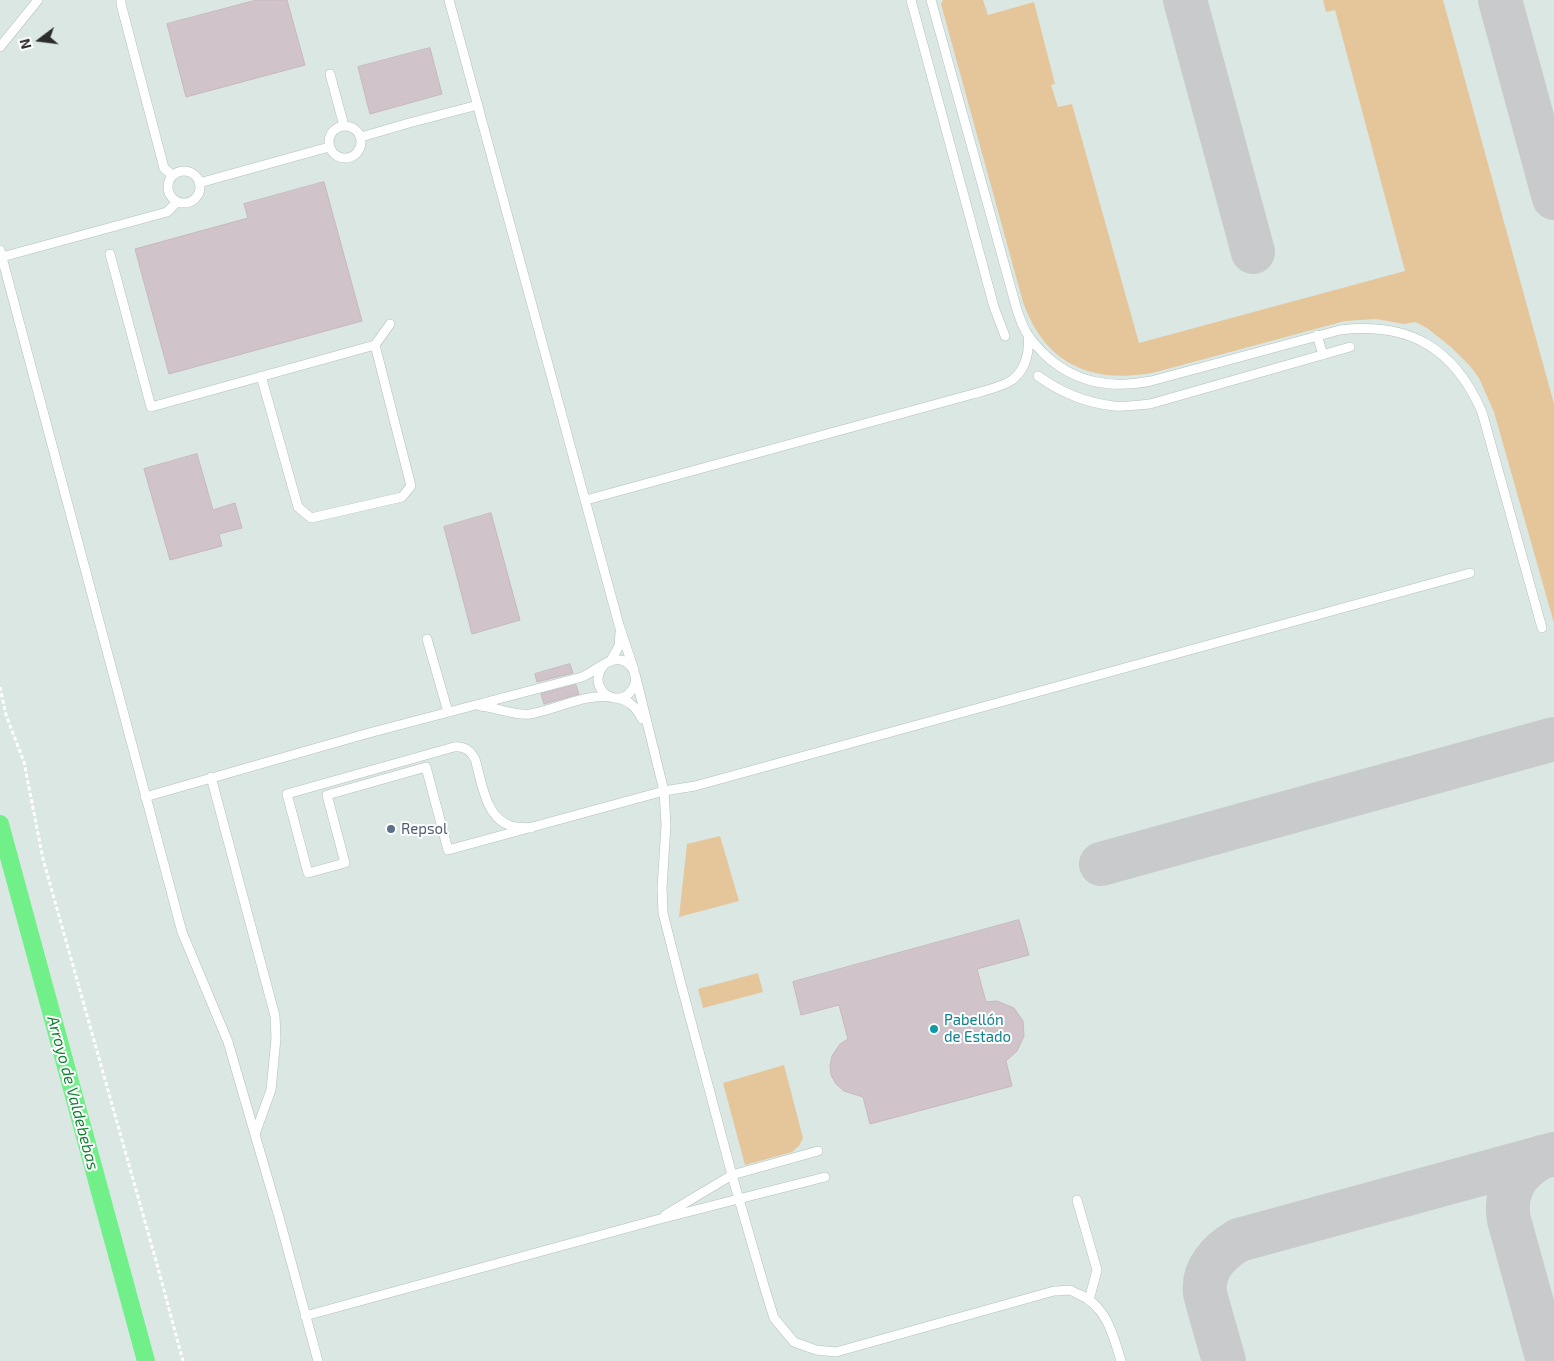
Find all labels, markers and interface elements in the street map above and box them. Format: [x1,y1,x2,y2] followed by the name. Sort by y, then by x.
[15,15,65,65] north arrow
[16,37,35,51] text: N
[401,820,448,838] place label: Repsol
[385,823,397,835] marker: Repsol
[944,1011,1011,1046] place label: Pabellón de Estado
[43,1014,103,1172] water label: Arroyo de Valdebebas
[928,1023,940,1035] marker: Pabellón de Estado

